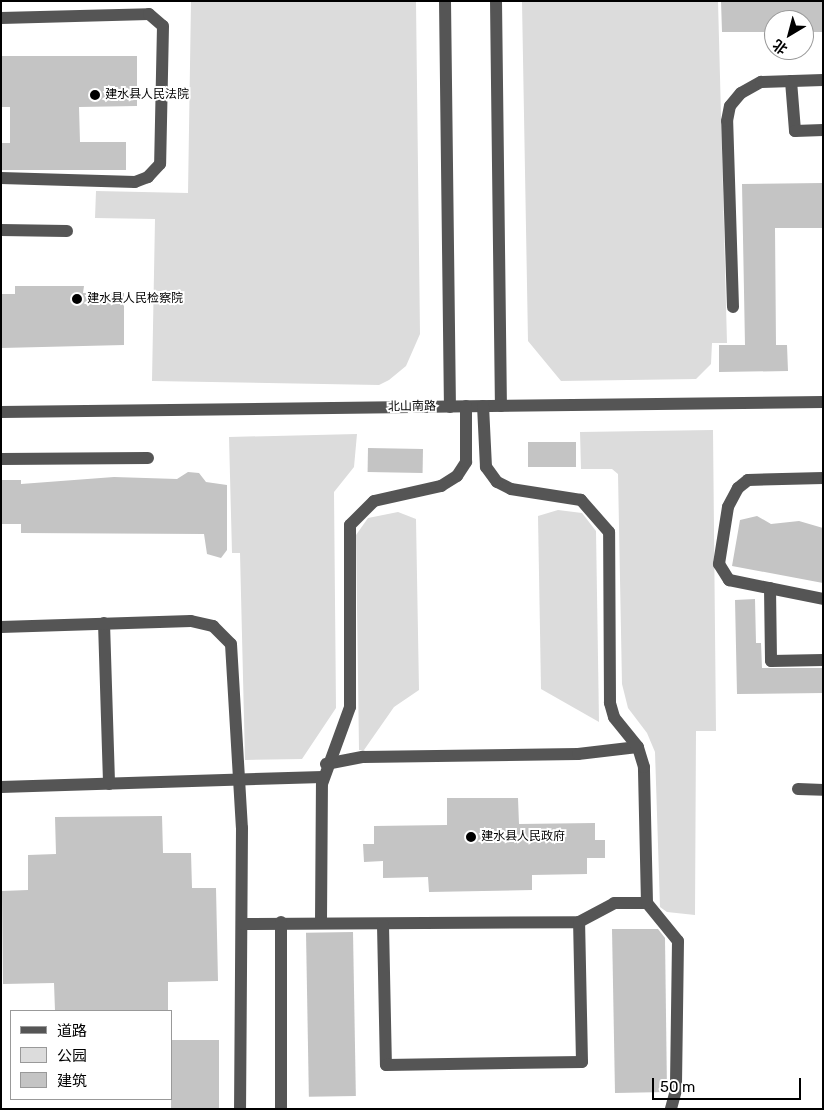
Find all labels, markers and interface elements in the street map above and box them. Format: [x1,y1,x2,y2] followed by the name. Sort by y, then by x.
[764,10,814,60] north arrow
[770,36,791,58] text: 北
[105,88,189,102] place label: 建水县人民法院
[89,89,101,101] marker: 建水县人民法院
[87,292,183,306] place label: 建水县人民检察院
[71,293,83,305] marker: 建水县人民检察院
[388,399,436,415] street label: 北山南路
[481,830,565,844] place label: 建水县人民政府
[465,831,477,843] marker: 建水县人民政府
[10,1010,172,1100] legend
[57,1022,87,1040] text: 道路
[57,1047,87,1065] text: 公园
[654,1068,803,1100] scale bar
[57,1072,87,1090] text: 建筑
[660,1078,695,1096] text: 50 m

